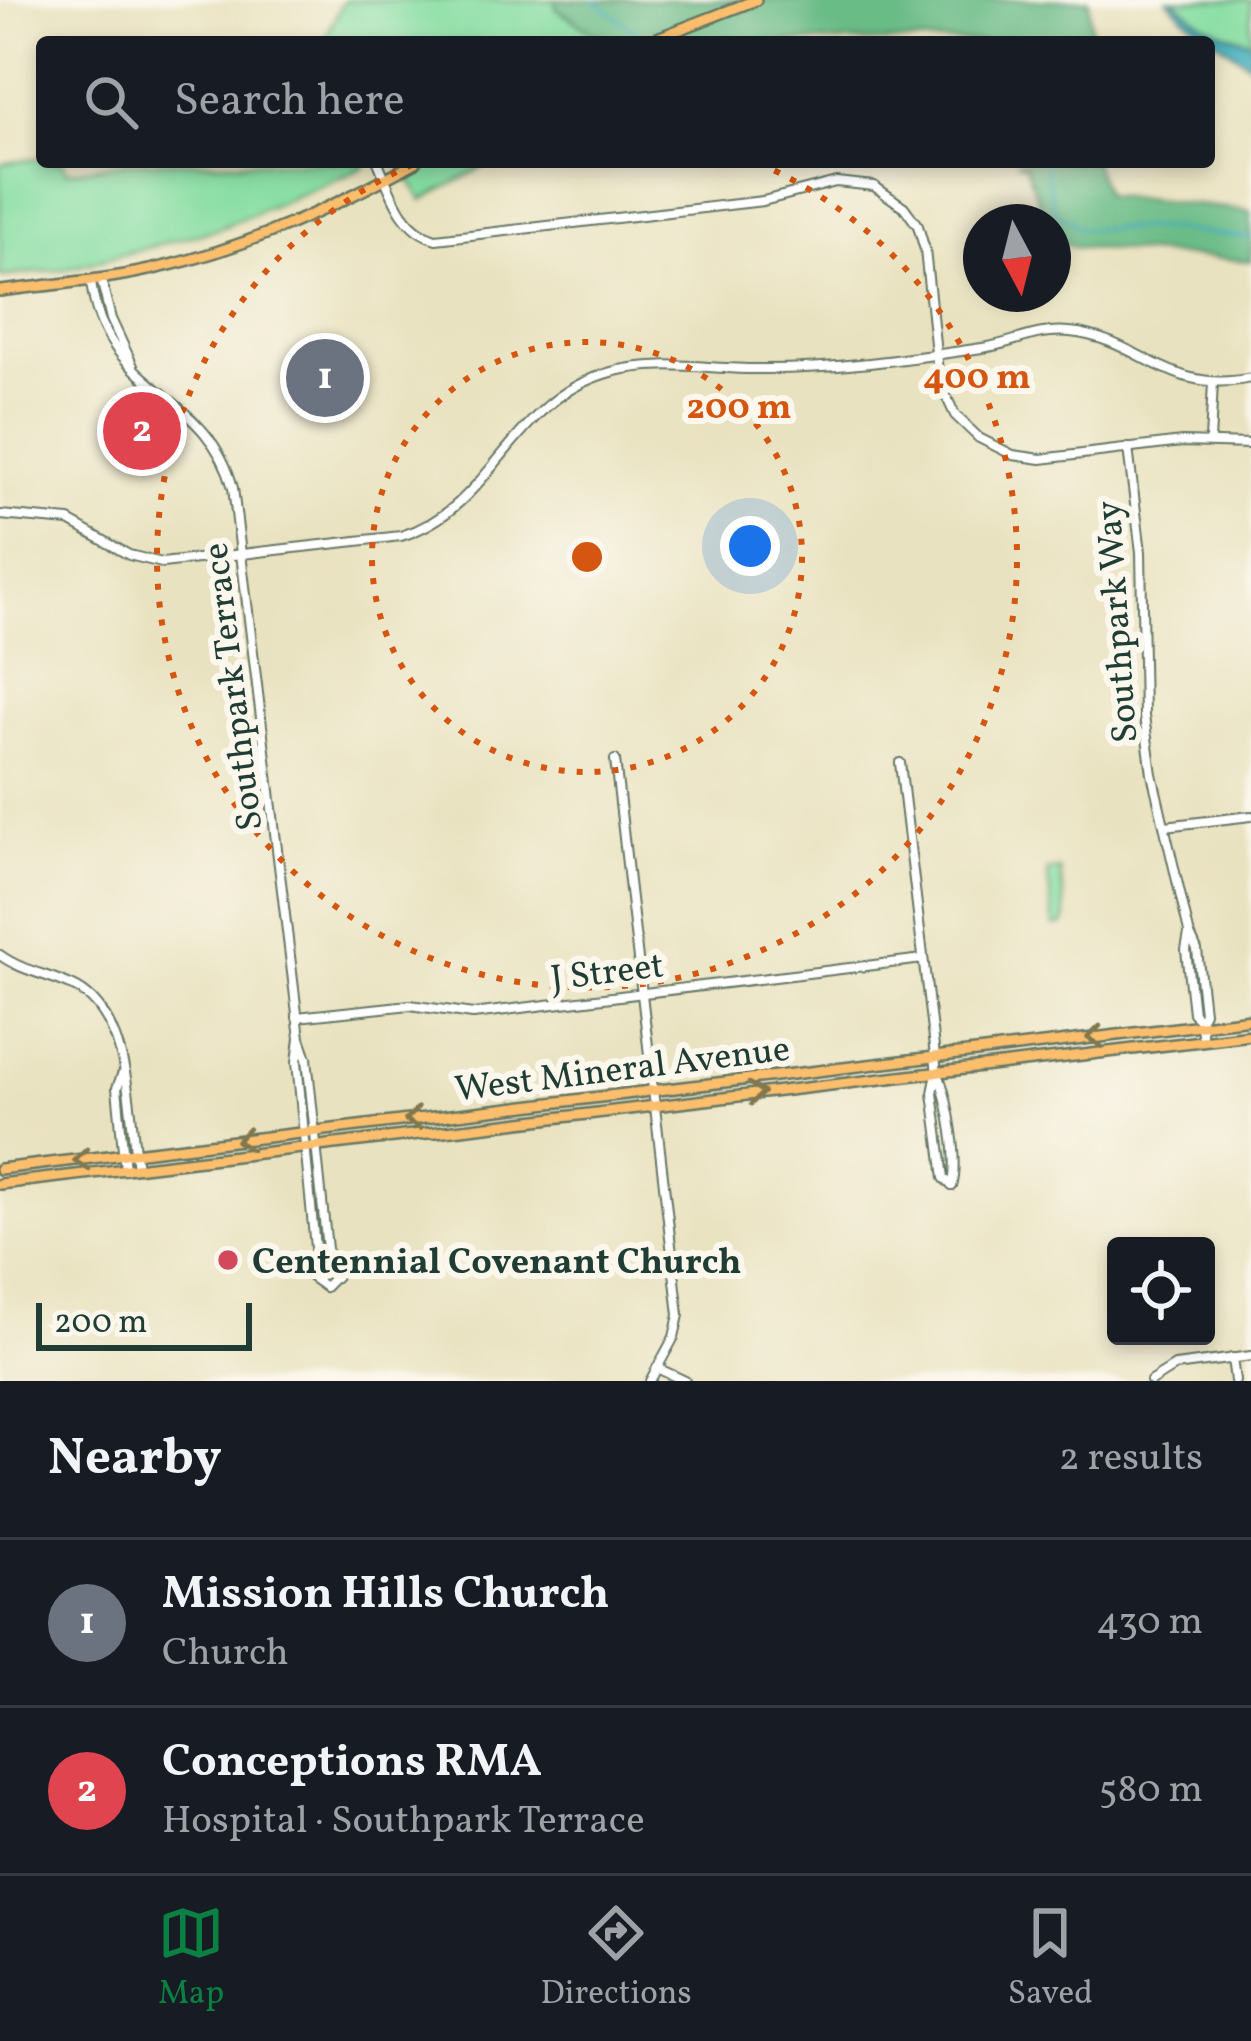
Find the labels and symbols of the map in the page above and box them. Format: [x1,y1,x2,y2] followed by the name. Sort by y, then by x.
[963,204,1071,312] north arrow
[286,333,364,423] pin: 1
[923,354,1031,404] text: 400 m
[686,384,792,434] text: 200 m
[103,386,181,476] pin: 2
[1086,499,1152,745] street label: Southpark Way
[720,516,780,576] your location
[566,536,608,578] centre of rings
[193,540,277,833] street label: Southpark Terrace
[548,942,667,1006] street label: J Street
[1085,1024,1105,1050] one-way arrow
[452,1026,793,1116] street label: West Mineral Avenue
[746,1081,765,1107] one-way arrow
[403,1106,423,1132] one-way arrow
[234,1126,254,1152] one-way arrow
[72,1147,91,1172] one-way arrow
[252,1239,742,1289] place label: Centennial Covenant Church
[215,1247,241,1273] marker: Centennial Covenant Church
[36,1297,252,1350] scale bar

